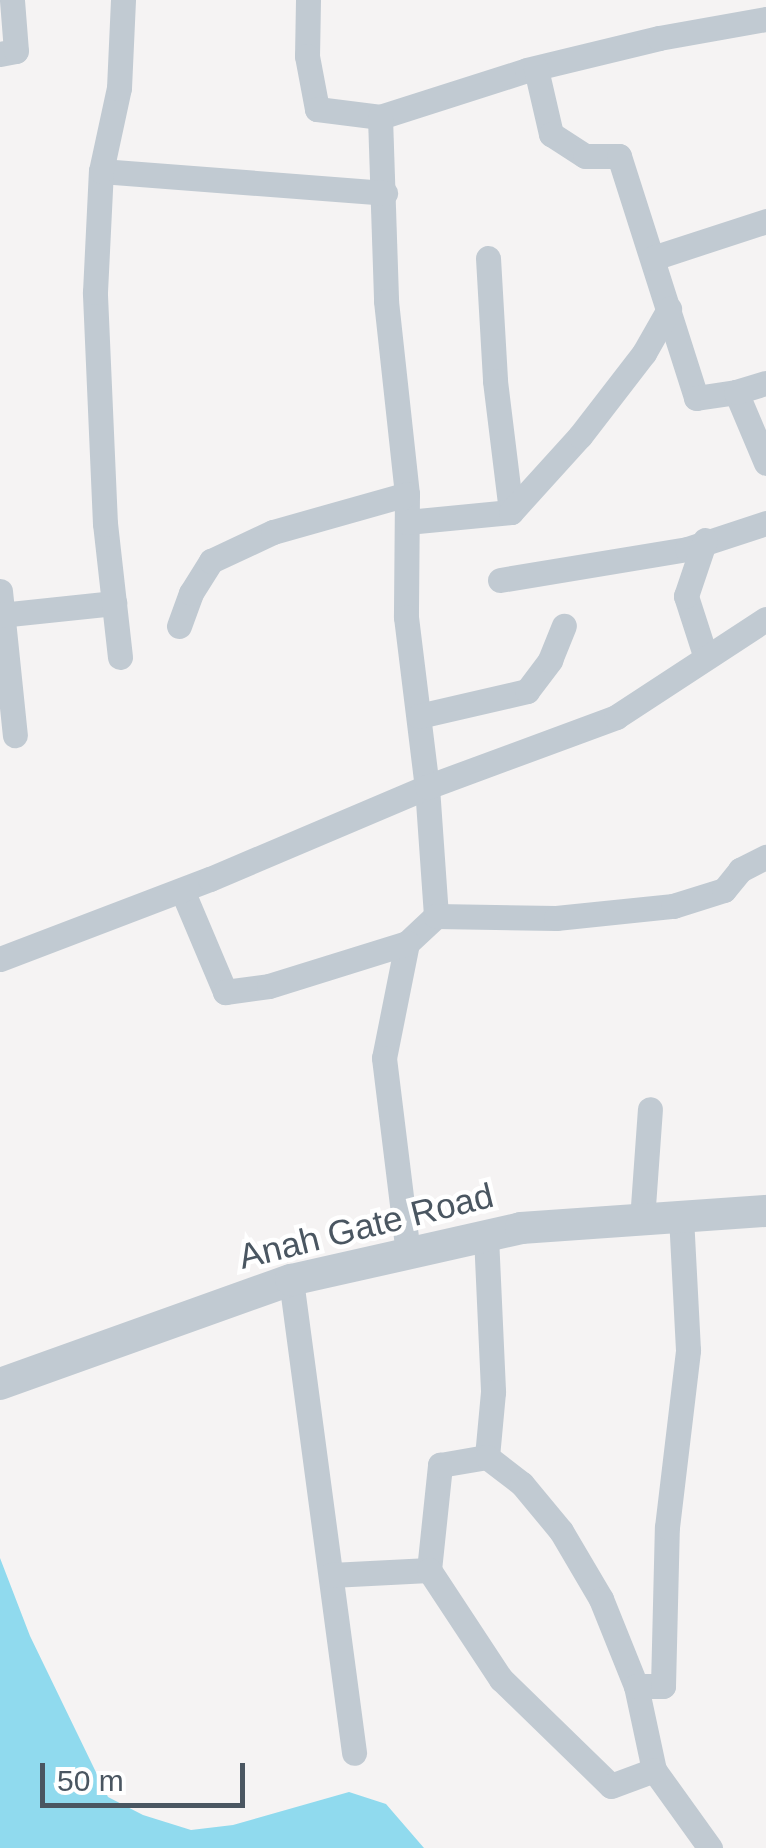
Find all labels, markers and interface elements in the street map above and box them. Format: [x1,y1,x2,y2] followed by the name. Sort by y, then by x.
[234,1174,498,1278] street label: Anah Gate Road
[45,1743,250,1805] scale bar
[57,1764,124,1797] text: 50 m

